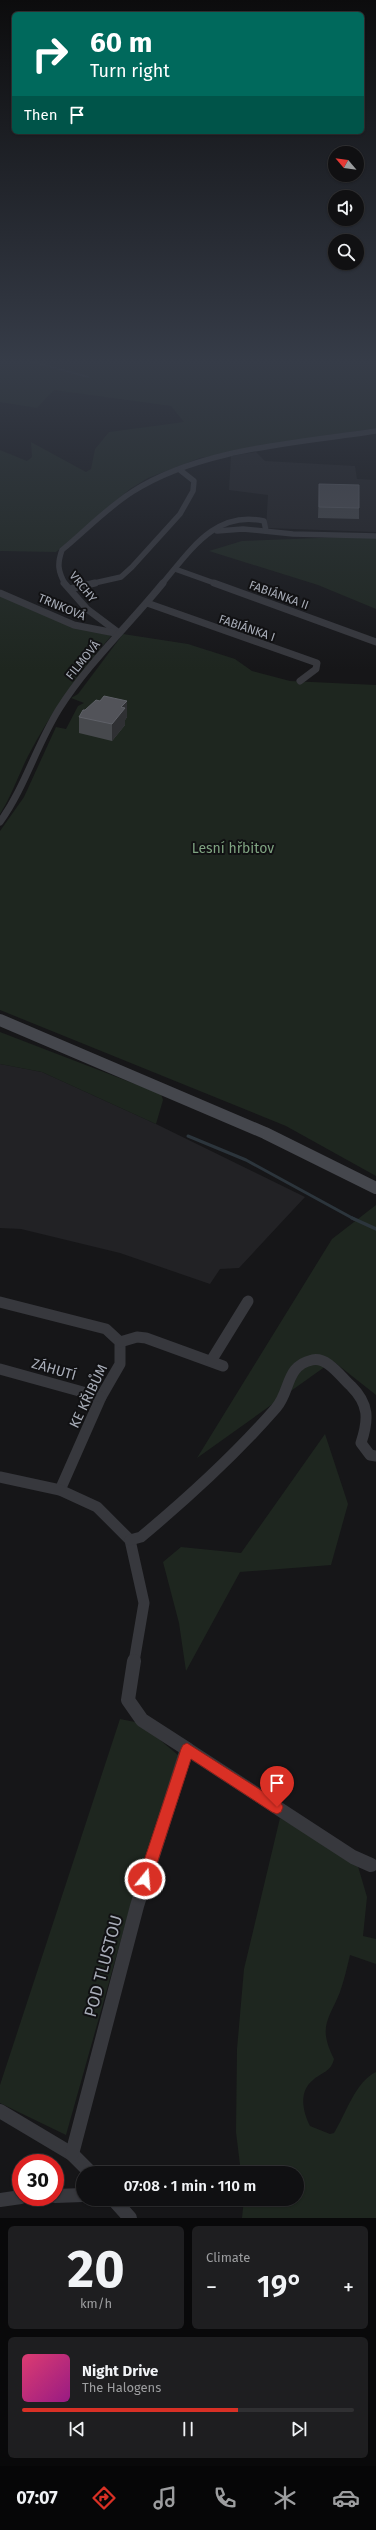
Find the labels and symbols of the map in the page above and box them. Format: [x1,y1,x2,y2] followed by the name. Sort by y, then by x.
[328,146,364,182] north arrow
[66,569,100,605] street label: VRCHY
[247,577,311,612] street label: FABIÁNKA II
[36,590,88,623] street label: TRNKOVÁ
[217,611,277,644] street label: FABIÁNKA I
[62,637,103,682] street label: FILMOVÁ
[192,840,274,857] park label: Lesní hřbitov
[30,1354,78,1384] street label: ZÁHUTÍ
[64,1361,111,1431] street label: KE KŘIBŮM
[260,1766,294,1807] pin
[124,1858,166,1900] position arrow
[80,1913,127,2020] street label: POD TLUSTOU
[12,2154,64,2206] speed limit sign: 30

